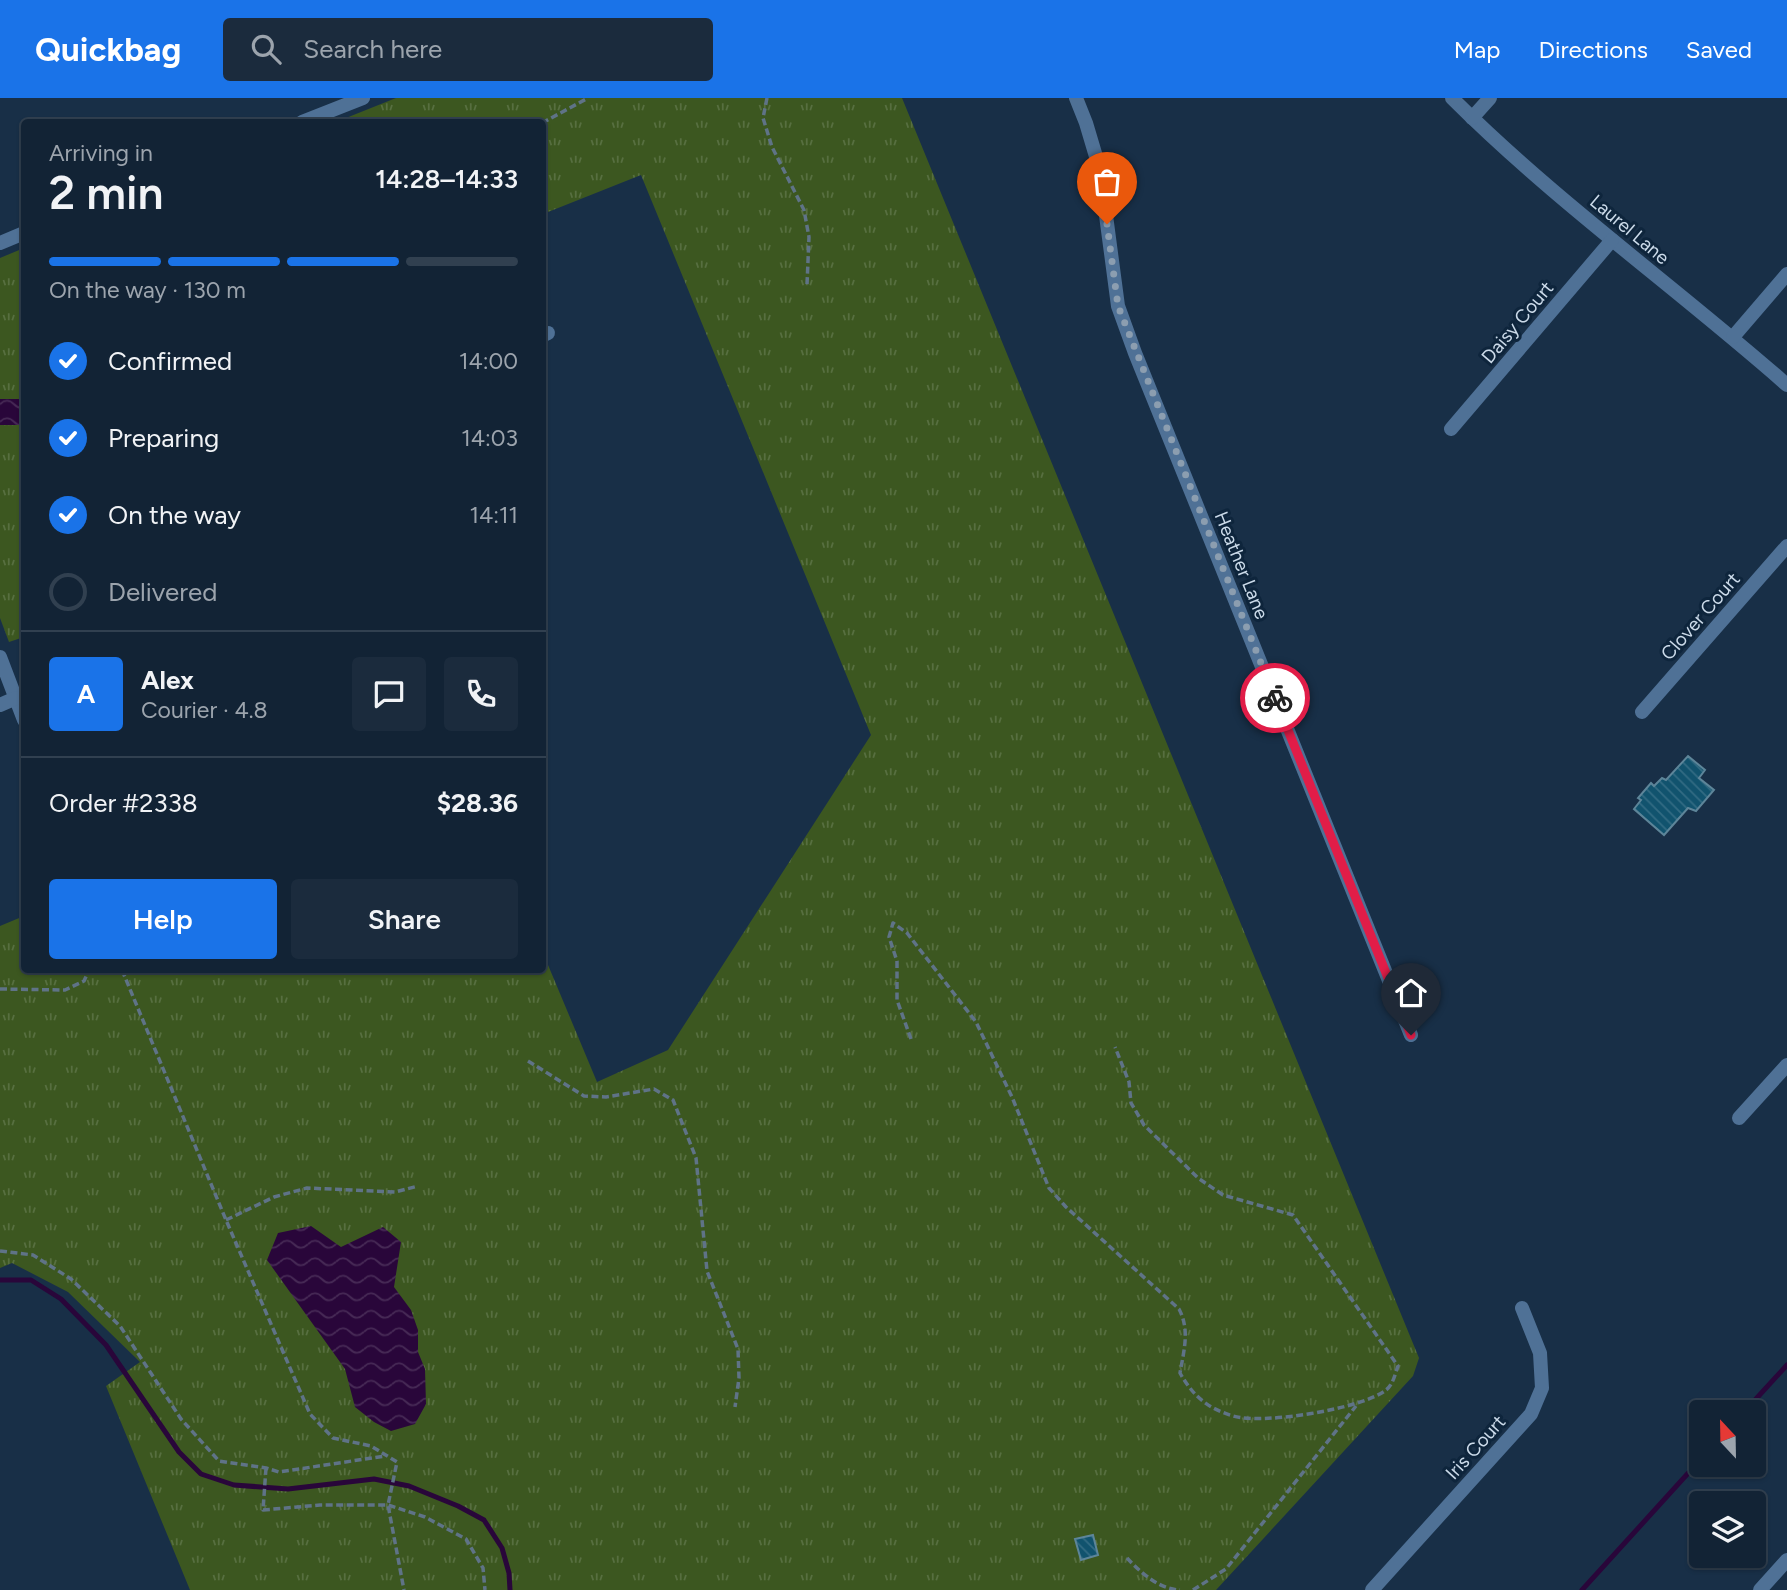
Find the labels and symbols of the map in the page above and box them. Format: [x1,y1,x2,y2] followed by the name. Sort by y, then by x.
[1077,152,1137,224] pin
[1585,190,1674,269] street label: Laurel Lane
[1477,277,1558,368] street label: Daisy Court
[1209,508,1274,622] street label: Heather Lane
[1656,568,1745,665] street label: Clover Court
[1240,663,1310,733] courier
[1381,963,1441,1035] pin
[1689,1400,1766,1477] north arrow
[1441,1410,1510,1484] street label: Iris Court

